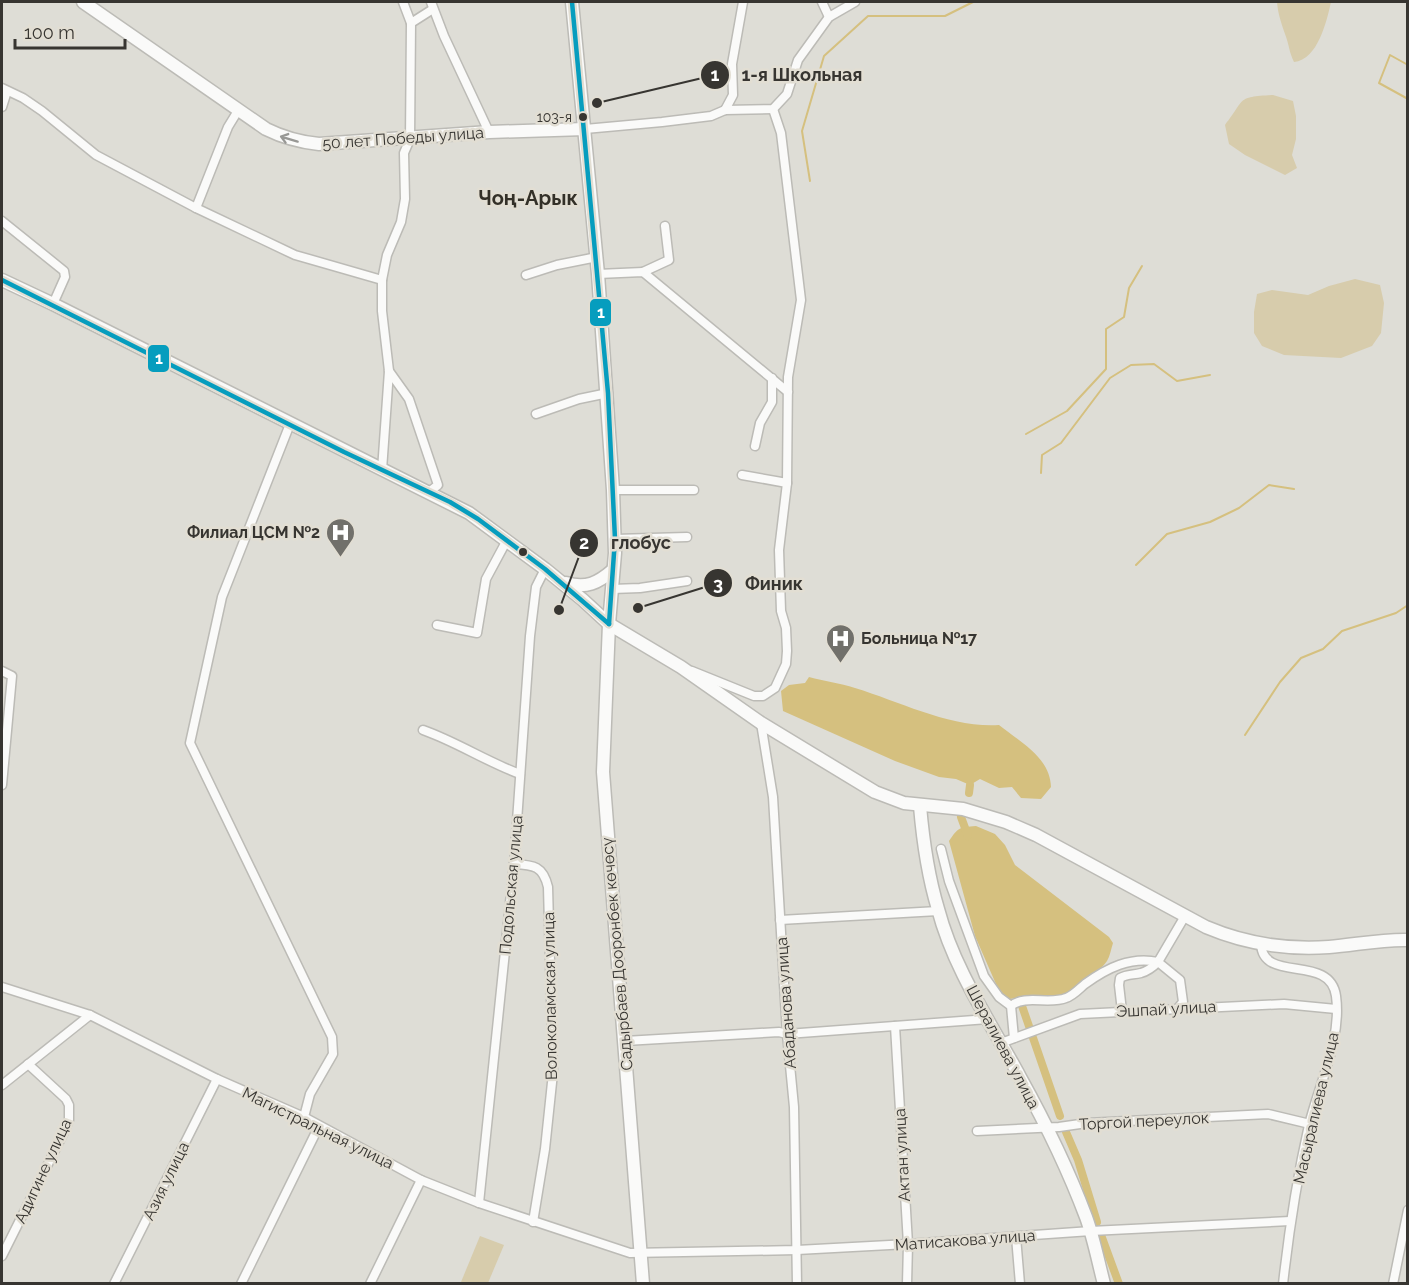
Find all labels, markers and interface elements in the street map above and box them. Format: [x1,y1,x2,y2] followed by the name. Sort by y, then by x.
[15,12,124,50] scale bar
[24,22,75,43] text: 100 m
[700,57,875,93] callout: 1-я Школьная
[711,64,720,85] text: 1
[742,64,862,85] text: 1-я Школьная
[537,109,572,125] place label: 103-я
[577,111,589,123] marker: 103-я
[322,123,484,153] street label: 50 лет Победы улица
[280,132,299,143] one-way arrow
[478,186,578,210] district label: Чоң-Арык
[589,298,612,327] line badge: 1
[597,303,605,322] text: 1
[147,344,170,373] line badge: 1
[155,349,163,368] text: 1
[325,516,357,558] hospital icon: Филиал ЦСМ №2
[187,523,320,542] place label: Филиал ЦСМ №2
[569,525,683,561] callout: глобус
[579,532,589,553] text: 2
[611,532,671,553] text: глобус
[517,546,529,558] unlabelled marker
[703,565,815,601] callout: Финик
[713,573,723,594] text: 3
[745,573,803,594] text: Финик
[824,622,856,664] hospital icon: Больница №17
[861,629,977,648] place label: Больница №17
[495,815,527,955] street label: Подольская улица
[597,836,637,1071] street label: Садырбаев Дооронбек көчөсү
[539,912,561,1080] street label: Волоколамская улица
[772,936,800,1070] street label: Абаданова улица
[962,982,1044,1112] street label: Шералиева улица
[1115,997,1217,1021] street label: Эшпай улица
[1289,1030,1343,1186] street label: Масыралиева улица
[239,1083,397,1173] street label: Магистральная улица
[890,1108,914,1202] street label: Актан улица
[1079,1108,1209,1134] street label: Торгой переулок
[10,1116,76,1226] street label: Адигине улица
[139,1139,193,1223] street label: Азия улица
[894,1226,1036,1254] street label: Матисакова улица

